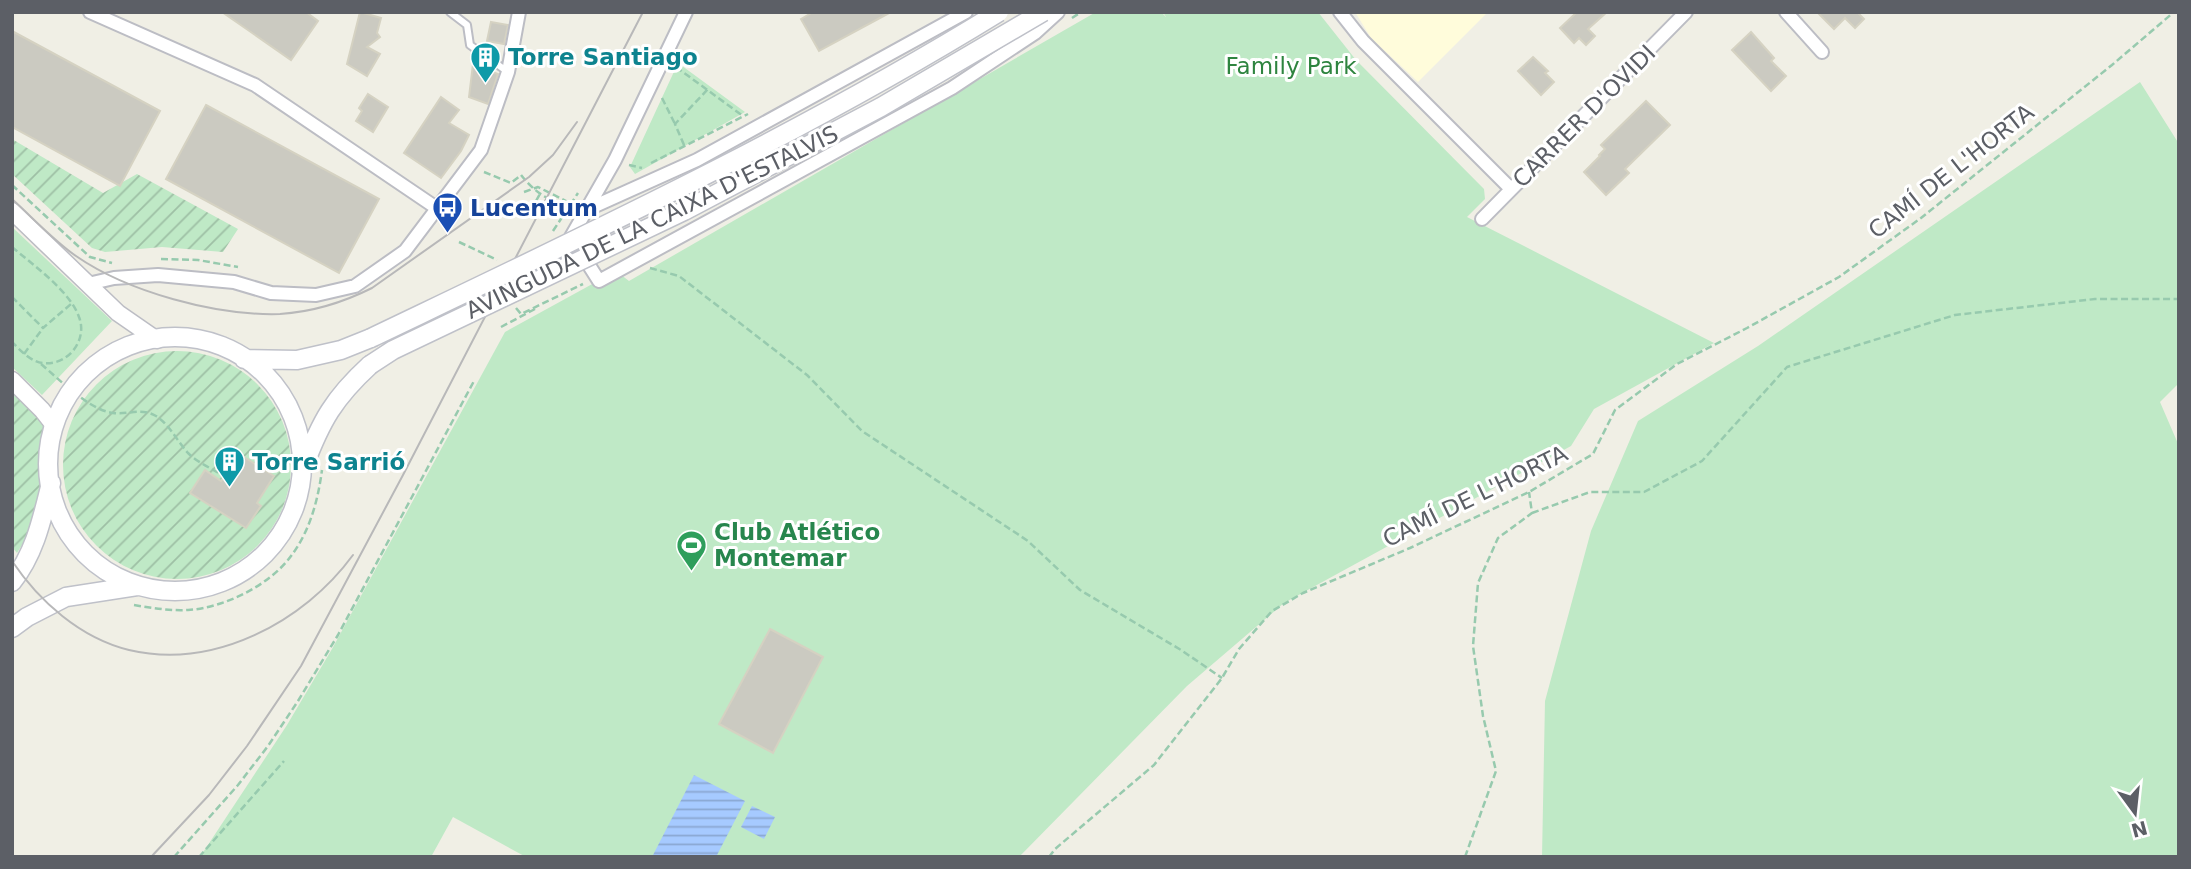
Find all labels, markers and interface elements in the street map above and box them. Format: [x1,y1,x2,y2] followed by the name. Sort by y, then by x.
[468,40,502,84] building icon: Torre Santiago
[1508,40,1660,192] street label: CARRER D'OVIDI
[508,44,698,70] place label: Torre Santiago
[1225,53,1357,79] park label: Family Park
[1863,98,2039,243] street label: CAMÍ DE L'HORTA
[462,120,842,324] street label: AVINGUDA DE LA CAIXA D'ESTALVIS
[430,191,464,235] bus stop icon: Lucentum
[470,195,598,221] place label: Lucentum
[1378,439,1572,552] street label: CAMÍ DE L'HORTA
[212,445,246,489] building icon: Torre Sarrió
[252,449,405,475] place label: Torre Sarrió
[714,519,880,571] place label: Club Atlético Montemar
[674,528,708,572] sports icon: Club Atlético Montemar
[2100,778,2170,848] north arrow
[2129,817,2150,842] text: N

